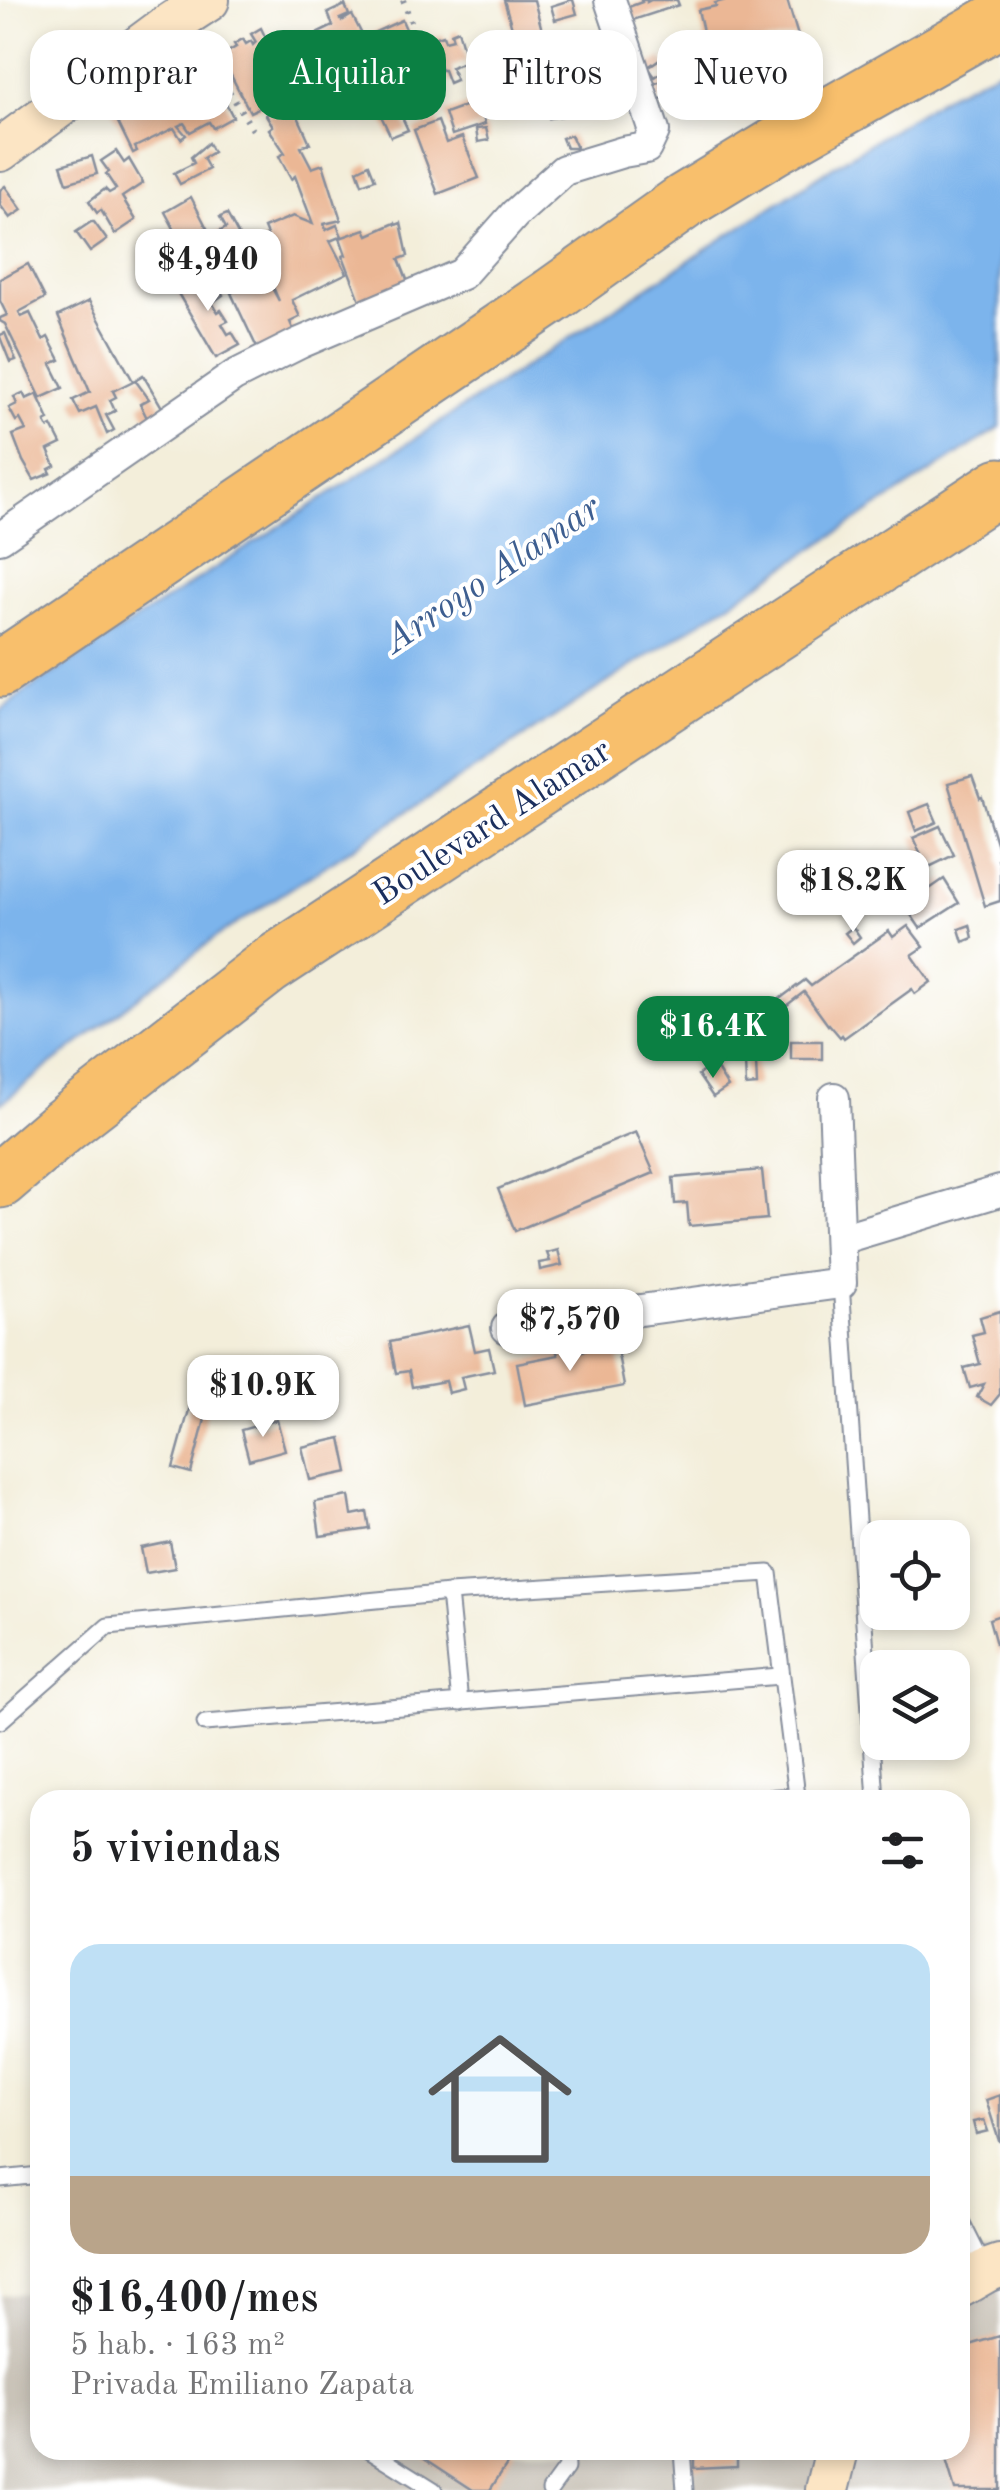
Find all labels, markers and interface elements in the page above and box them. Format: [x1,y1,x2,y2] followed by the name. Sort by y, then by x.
[30,30,233,120] chip: Comprar
[253,30,446,120] chip: Alquilar
[466,30,637,120] chip: Filtros
[657,30,823,120] chip: Nuevo
[127,229,289,314] pin: $4,940
[157,245,259,277] text: $4,940
[376,489,608,663] water label: Arroyo Alamar
[367,733,618,913] street label: Boulevard Alamar
[772,850,934,935] pin: $18.2K
[799,866,907,898] text: $18.2K
[632,996,794,1081] pin: $16.4K
[659,1012,767,1044] text: $16.4K
[489,1289,651,1374] pin: $7,570
[519,1305,621,1337] text: $7,570
[182,1355,344,1440] pin: $10.9K
[209,1371,317,1403] text: $10.9K
[860,1520,970,1760] map controls
[860,1520,970,1630] button: locate
[860,1650,970,1760] button: layers
[875,1823,930,1878] icon: filters
[70,1829,281,1871] text: 5 viviendas
[410,2009,590,2189] icon: home
[70,2279,318,2321] text: $16,400/mes
[70,2330,285,2362] text: 5 hab. · 163 m²
[70,2370,414,2402] text: Privada Emiliano Zapata

